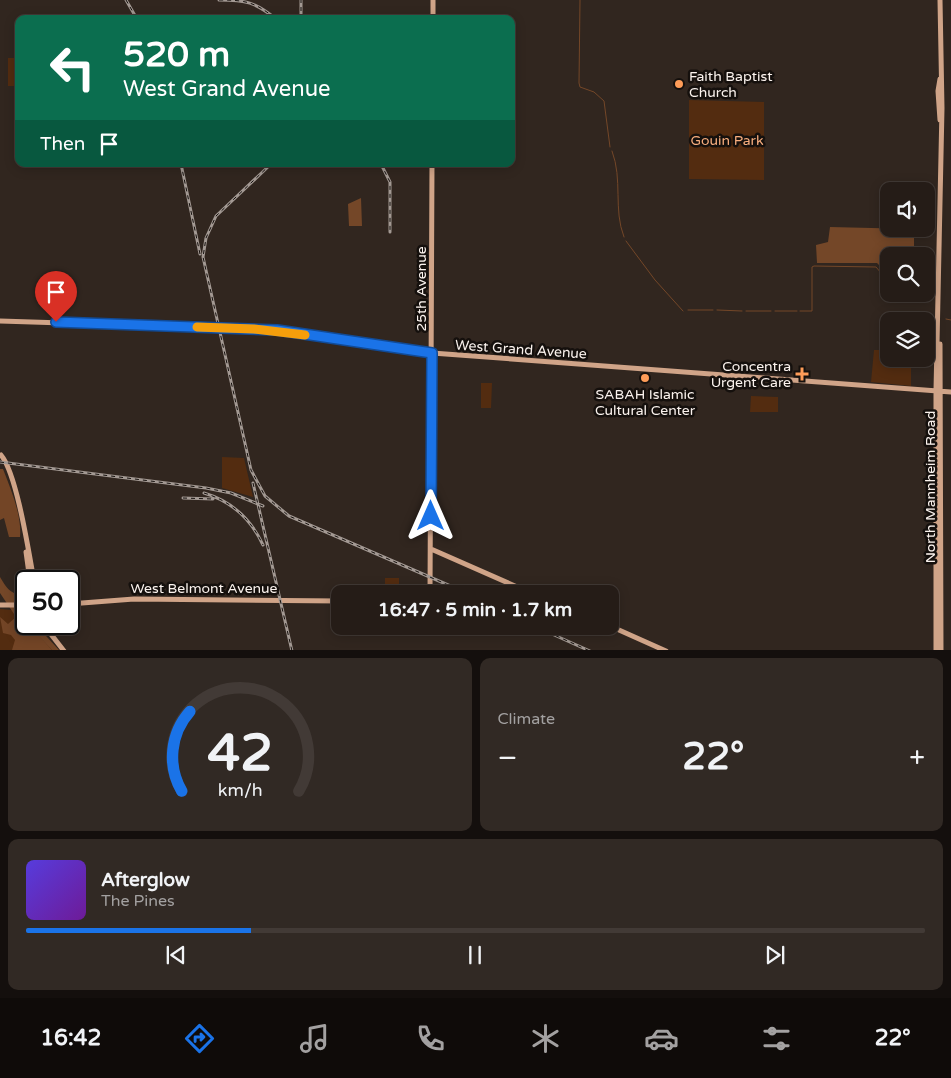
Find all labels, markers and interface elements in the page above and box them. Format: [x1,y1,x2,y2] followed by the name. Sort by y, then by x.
[123,34,230,76] text: 520 m
[40,35,105,100] icon: left
[689,68,773,101] place label: Faith Baptist Church
[123,76,330,102] text: West Grand Avenue
[673,78,685,90] marker: Faith Baptist Church
[95,130,123,158] icon: arrive
[690,132,764,149] park label: Gouin Park
[40,133,85,155] text: Then
[880,182,935,367] map controls
[880,182,935,237] button: sound
[413,246,430,332] street label: 25th Avenue
[880,247,935,302] button: search
[35,271,77,322] pin
[42,278,70,306] icon: arrive
[880,312,935,367] button: layers
[455,336,587,363] street label: West Grand Avenue
[711,358,791,391] place label: Concentra Urgent Care
[795,367,809,381] marker: Concentra Urgent Care
[639,372,651,384] marker: SABAH Islamic Cultural Center
[595,386,696,419] place label: SABAH Islamic Cultural Center
[922,411,939,563] street label: North Mannheim Road
[404,489,456,541] position arrow
[15,570,80,635] speed limit sign: 50
[131,580,278,597] street label: West Belmont Avenue
[378,599,572,621] text: 16:47 · 5 min · 1.7 km
[498,709,555,729] text: Climate
[207,722,272,785] text: 42
[682,734,744,780] text: 22°
[498,741,517,775] text: −
[909,741,925,775] text: +
[217,780,262,801] text: km/h
[101,869,190,891] text: Afterglow
[101,891,175,911] text: The Pines
[162,941,190,969] icon: previous
[461,941,489,969] icon: pause
[761,941,789,969] icon: next
[182,1021,217,1056] icon: directions
[297,1021,332,1056] icon: music
[413,1021,448,1056] icon: phone
[528,1021,563,1056] icon: climate
[644,1021,679,1056] icon: car
[759,1021,794,1056] icon: filters
[40,1025,101,1051] text: 16:42
[875,1025,911,1051] text: 22°

